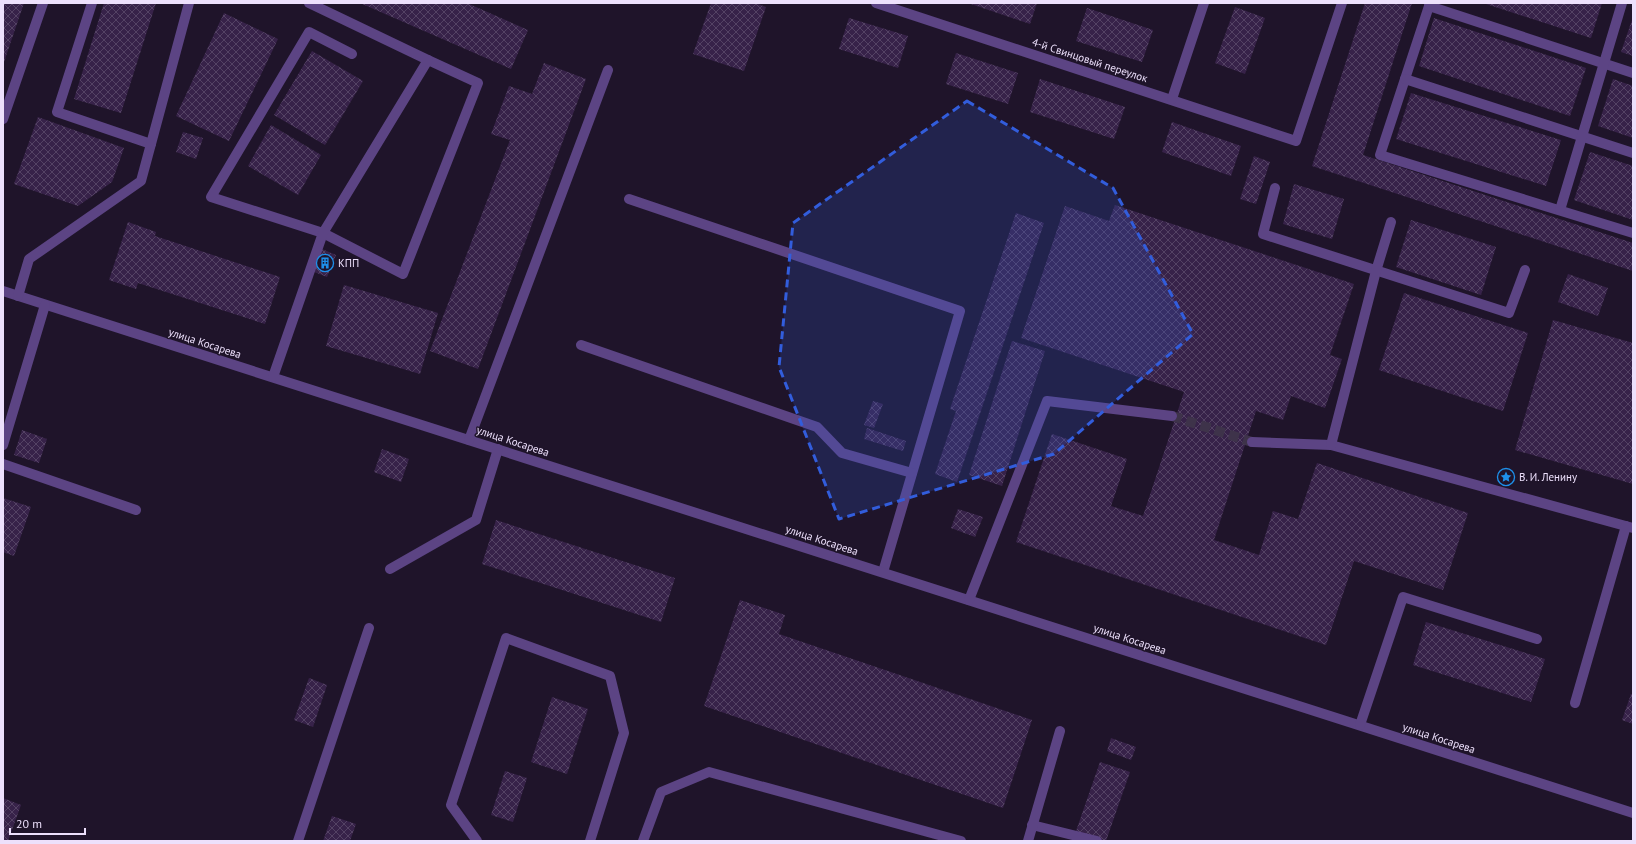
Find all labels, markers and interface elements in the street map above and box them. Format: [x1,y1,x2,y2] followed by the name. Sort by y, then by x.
[1030,35,1150,86] street label: 4-й Свинцовый переулок
[315,253,335,273] building icon: КПП
[338,256,359,270] place label: КПП
[167,325,243,361] street label: улица Косарева
[475,423,551,459] street label: улица Косарева
[1496,467,1516,487] place icon: В. И. Ленину
[1519,470,1578,484] place label: В. И. Ленину
[784,522,860,558] street label: улица Косарева
[1092,621,1168,657] street label: улица Косарева
[1401,720,1477,756] street label: улица Косарева
[10,810,85,836] scale bar
[16,816,42,831] text: 20 m

